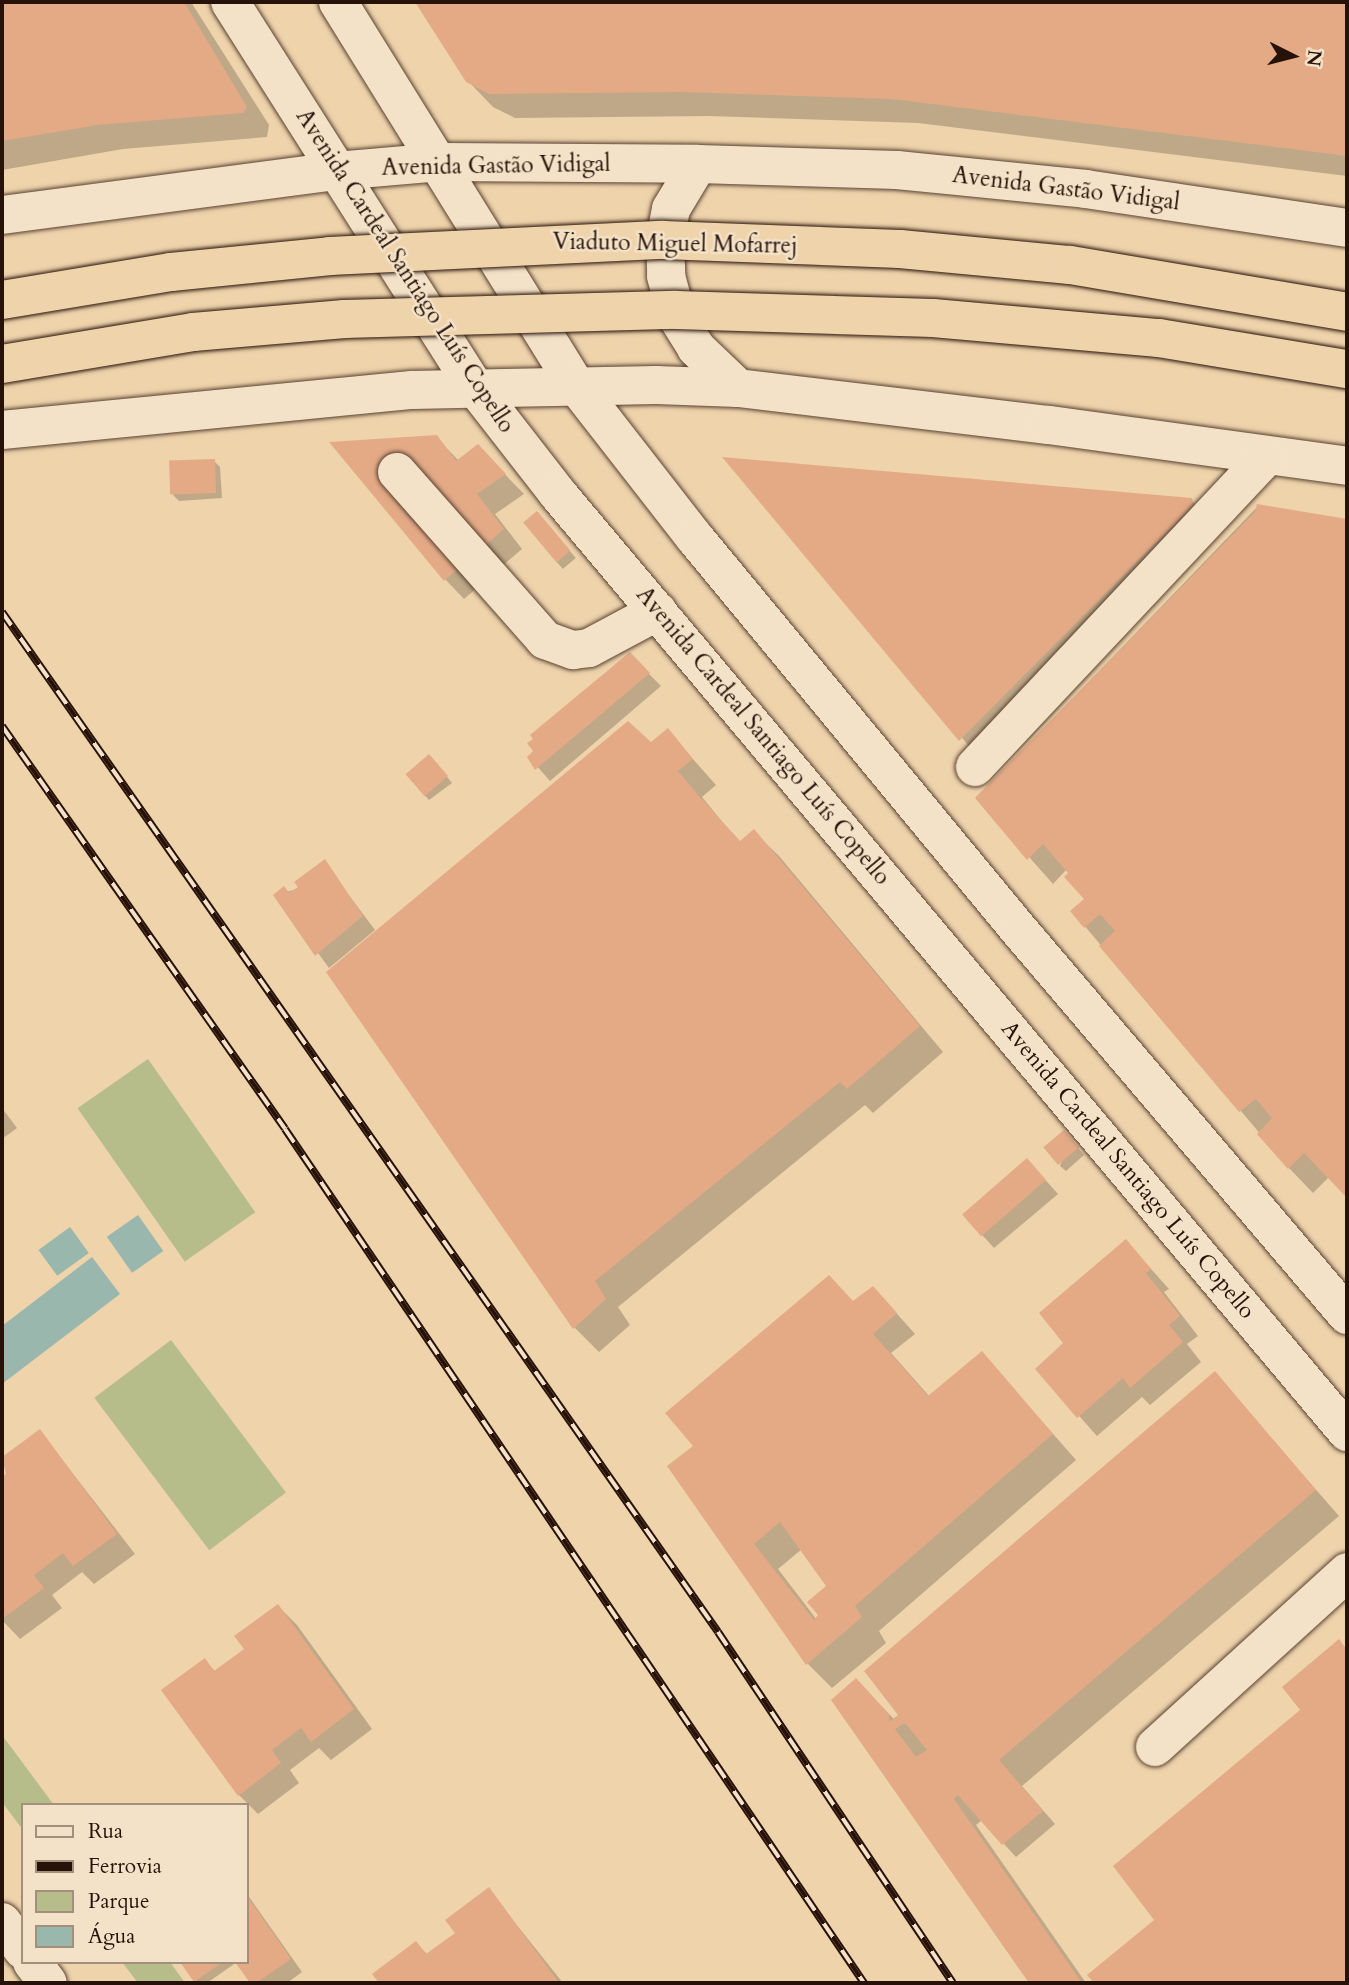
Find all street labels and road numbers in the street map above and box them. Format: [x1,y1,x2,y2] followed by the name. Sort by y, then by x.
[290,104,520,438] street label: Avenida Cardeal Santiago Luís Copello
[381,150,611,182] street label: Avenida Gastão Vidigal
[951,161,1181,217] street label: Avenida Gastão Vidigal
[552,228,798,260] street label: Viaduto Miguel Mofarrej
[630,581,896,891] street label: Avenida Cardeal Santiago Luís Copello
[995,1015,1261,1325] street label: Avenida Cardeal Santiago Luís Copello

